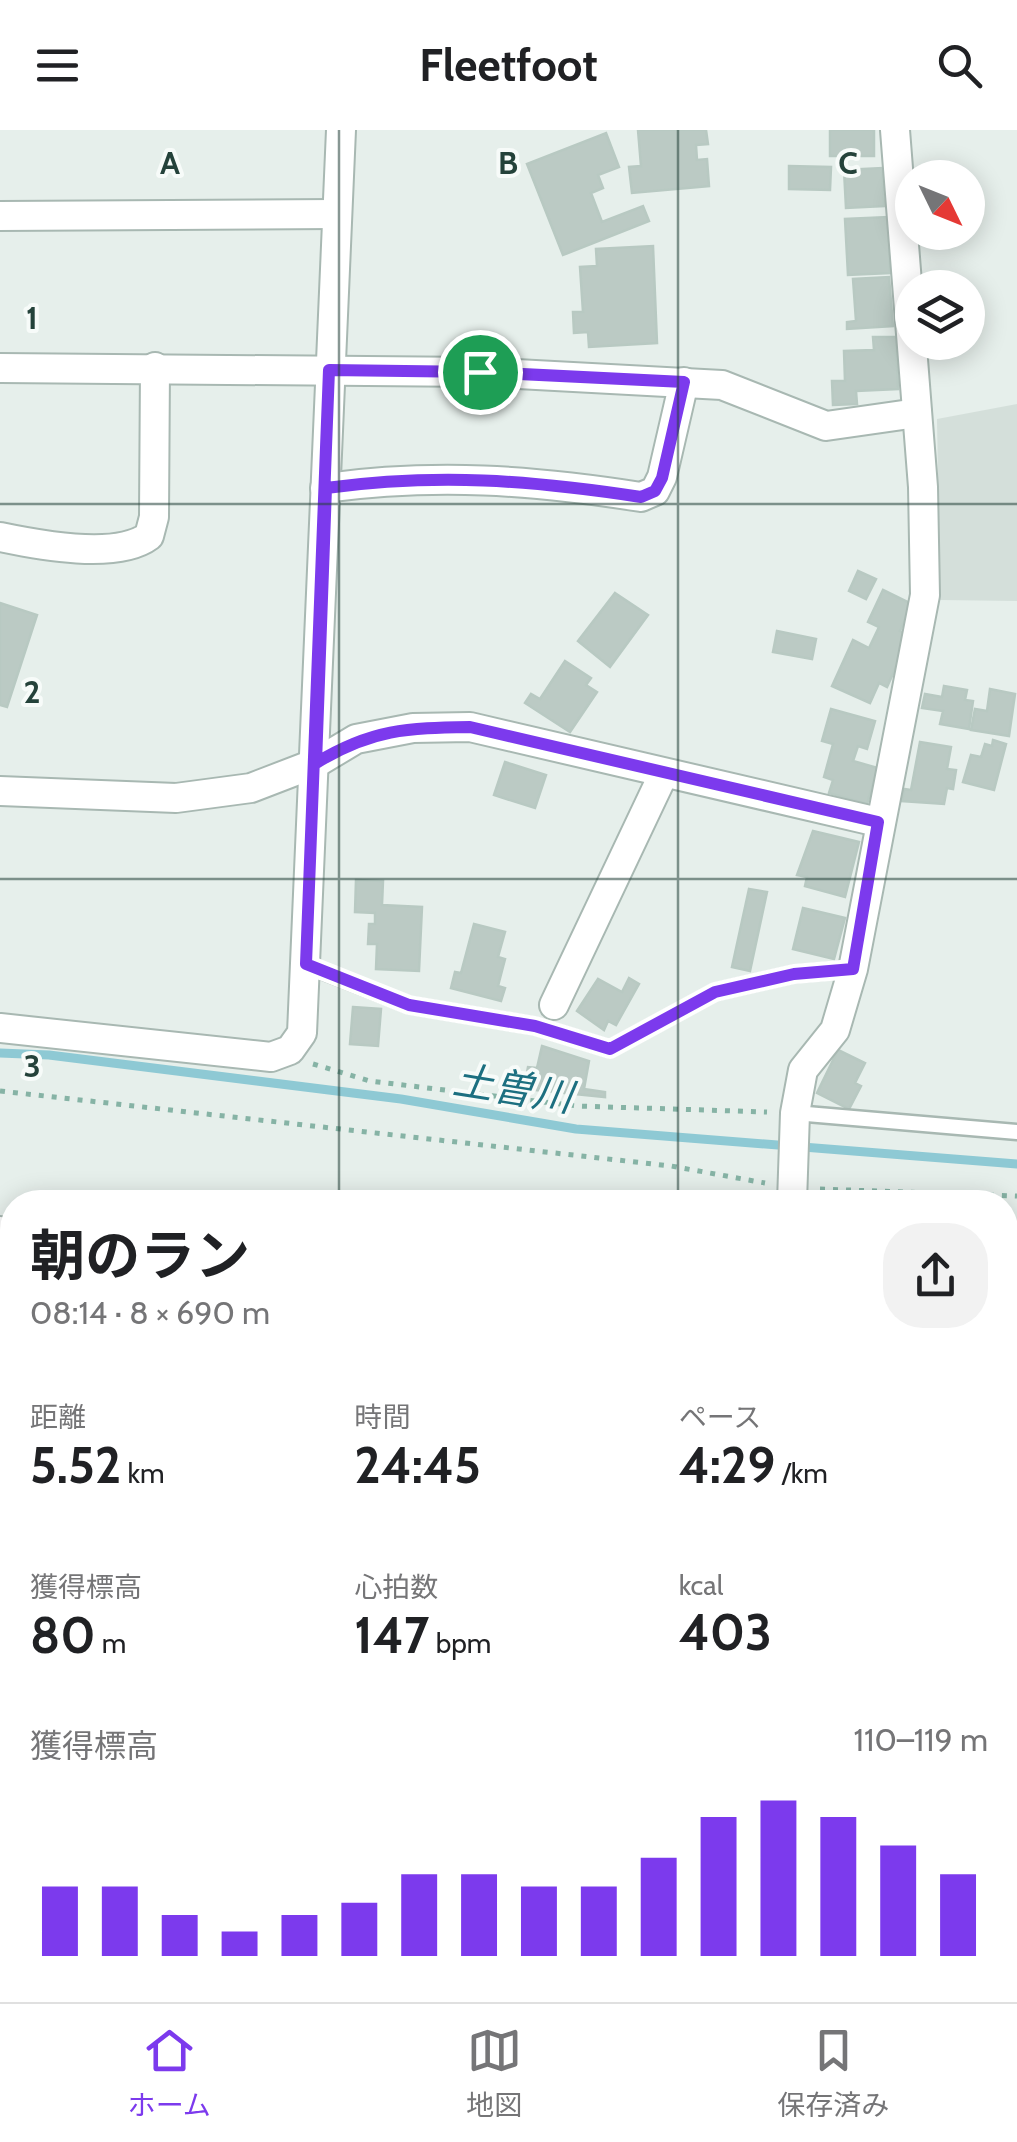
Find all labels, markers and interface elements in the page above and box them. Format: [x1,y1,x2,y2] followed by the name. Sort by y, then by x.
[30,38,85,93] icon: menu
[419,38,598,92] text: Fleetfoot
[932,38,987,93] icon: search
[160,143,180,182] text: A
[498,143,518,182] text: B
[838,143,858,182] text: C
[895,160,985,250] north arrow
[895,160,985,360] map controls
[895,270,985,360] button: layers
[26,298,38,337] text: 1
[438,330,523,415] pin
[453,345,508,400] icon: arrive
[24,672,40,711] text: 2
[23,1046,41,1085] text: 3
[450,1054,580,1122] water label: 土曽川
[30,1222,250,1289] text: 朝のラン
[883,1223,988,1328] button: share
[30,1293,270,1332] text: 08:14 · 8 × 690 m
[30,1400,86,1434] text: 距離
[354,1400,410,1434] text: 時間
[679,1400,761,1434] text: ペース
[30,1435,121,1496] text: 5.52
[354,1435,481,1496] text: 24:45
[679,1435,775,1496] text: 4:29
[121,1456,165,1490] text: km
[775,1456,828,1490] text: /km
[679,1568,723,1602] text: kcal
[30,1570,142,1604] text: 獲得標高
[354,1570,438,1604] text: 心拍数
[679,1602,772,1663] text: 403
[30,1605,96,1666] text: 80
[354,1605,429,1666] text: 147
[96,1626,126,1660] text: m
[429,1626,491,1660] text: bpm
[854,1720,988,1759] text: 110–119 m
[30,1726,158,1765] text: 獲得標高
[128,2023,211,2123] tab: ホーム
[466,2023,522,2123] tab: 地図
[777,2023,889,2123] tab: 保存済み

